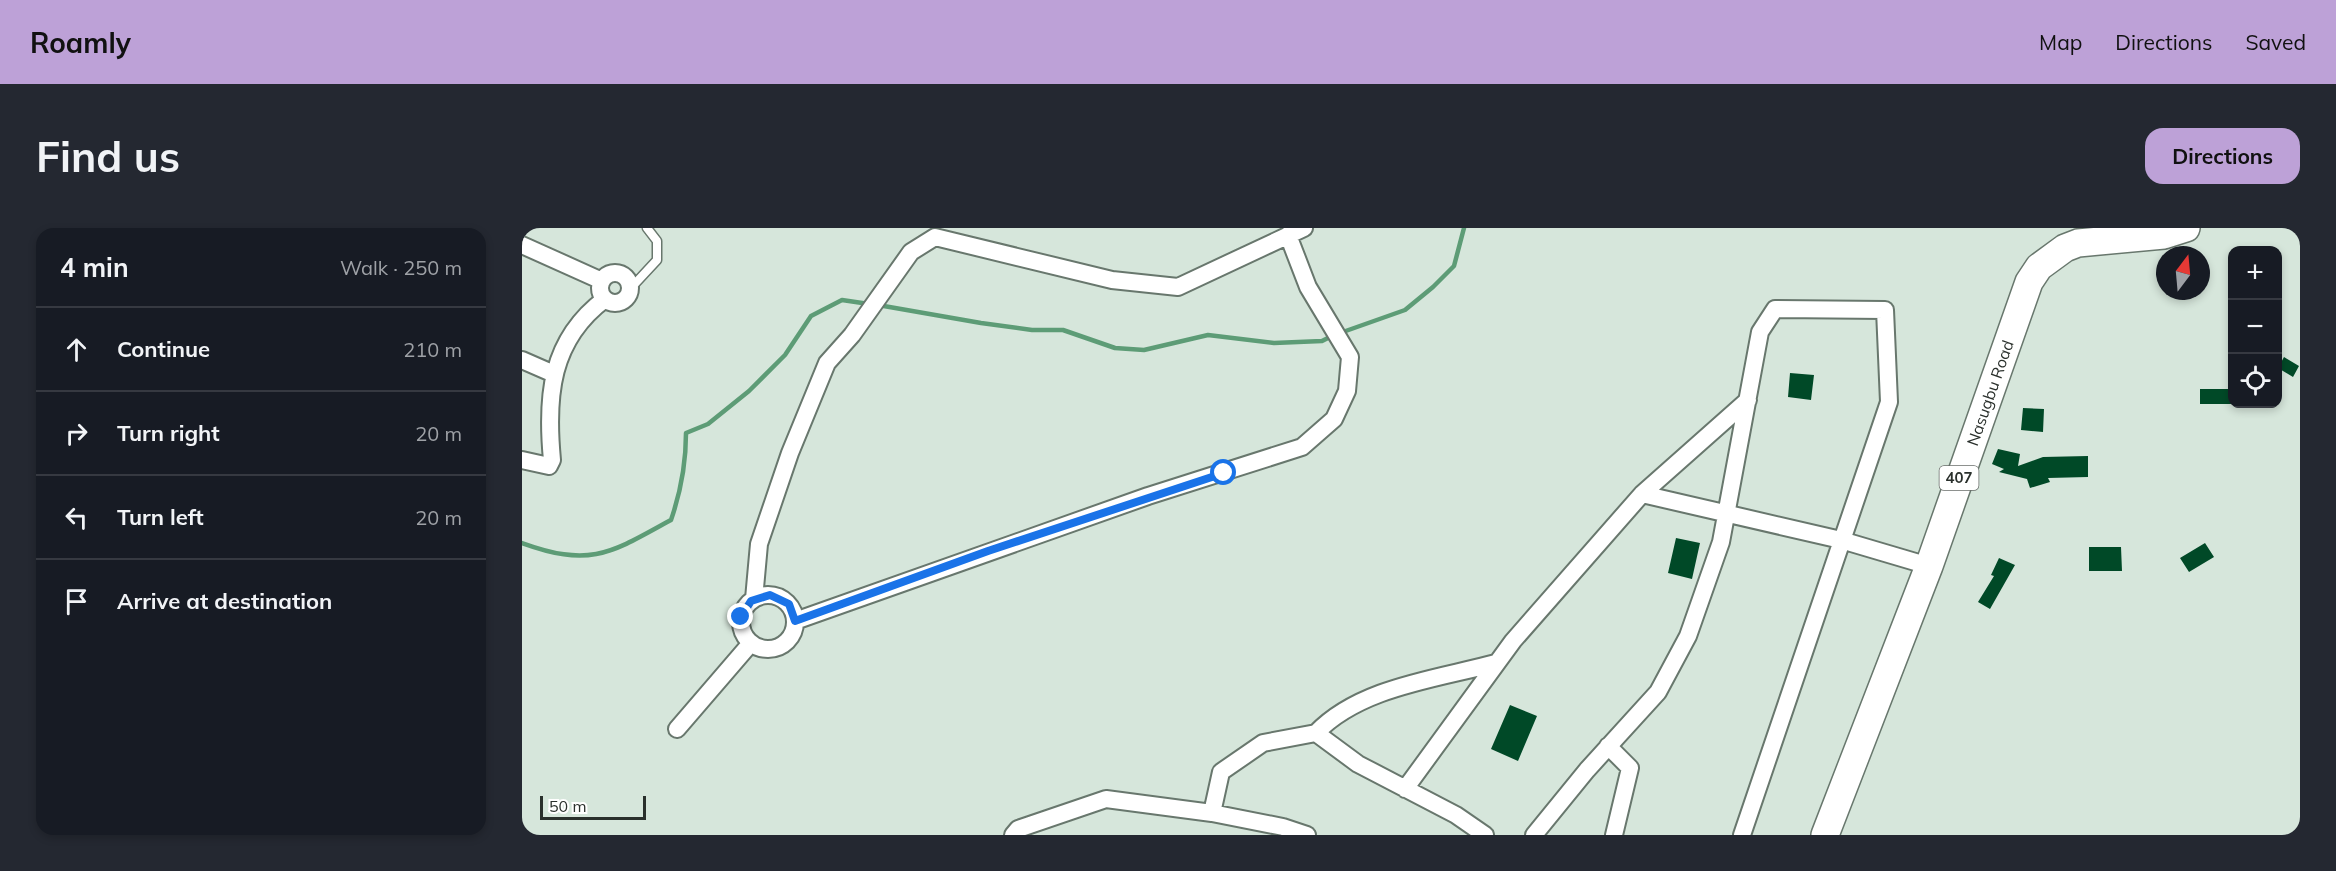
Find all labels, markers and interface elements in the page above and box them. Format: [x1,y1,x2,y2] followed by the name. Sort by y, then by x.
[30,25,131,60] text: Roamly
[2039,29,2082,55] text: Map
[2115,29,2212,55] text: Directions
[2245,29,2306,55] text: Saved
[2145,128,2300,184] button: Directions
[36,130,180,183] text: Find us
[2156,246,2210,300] north arrow
[2228,246,2282,408] map controls
[2228,246,2282,300] button: +
[60,251,129,284] text: 4 min
[340,255,462,280] text: Walk · 250 m
[2228,300,2282,354] button: −
[60,333,93,366] icon: ahead
[117,335,210,363] text: Continue
[403,337,462,362] text: 210 m
[1962,337,2018,448] street label: Nasugbu Road
[2228,354,2282,408] button: locate
[60,417,93,450] icon: right
[117,419,220,447] text: Turn right
[415,421,462,446] text: 20 m
[1210,459,1236,485] route start
[1940,466,1978,490] road number: 407
[60,501,93,534] icon: left
[117,503,204,531] text: Turn left
[415,505,462,530] text: 20 m
[60,585,93,618] icon: arrive
[117,587,332,615] text: Arrive at destination
[727,603,753,629] route end
[540,793,646,820] scale bar
[549,796,586,816] text: 50 m

